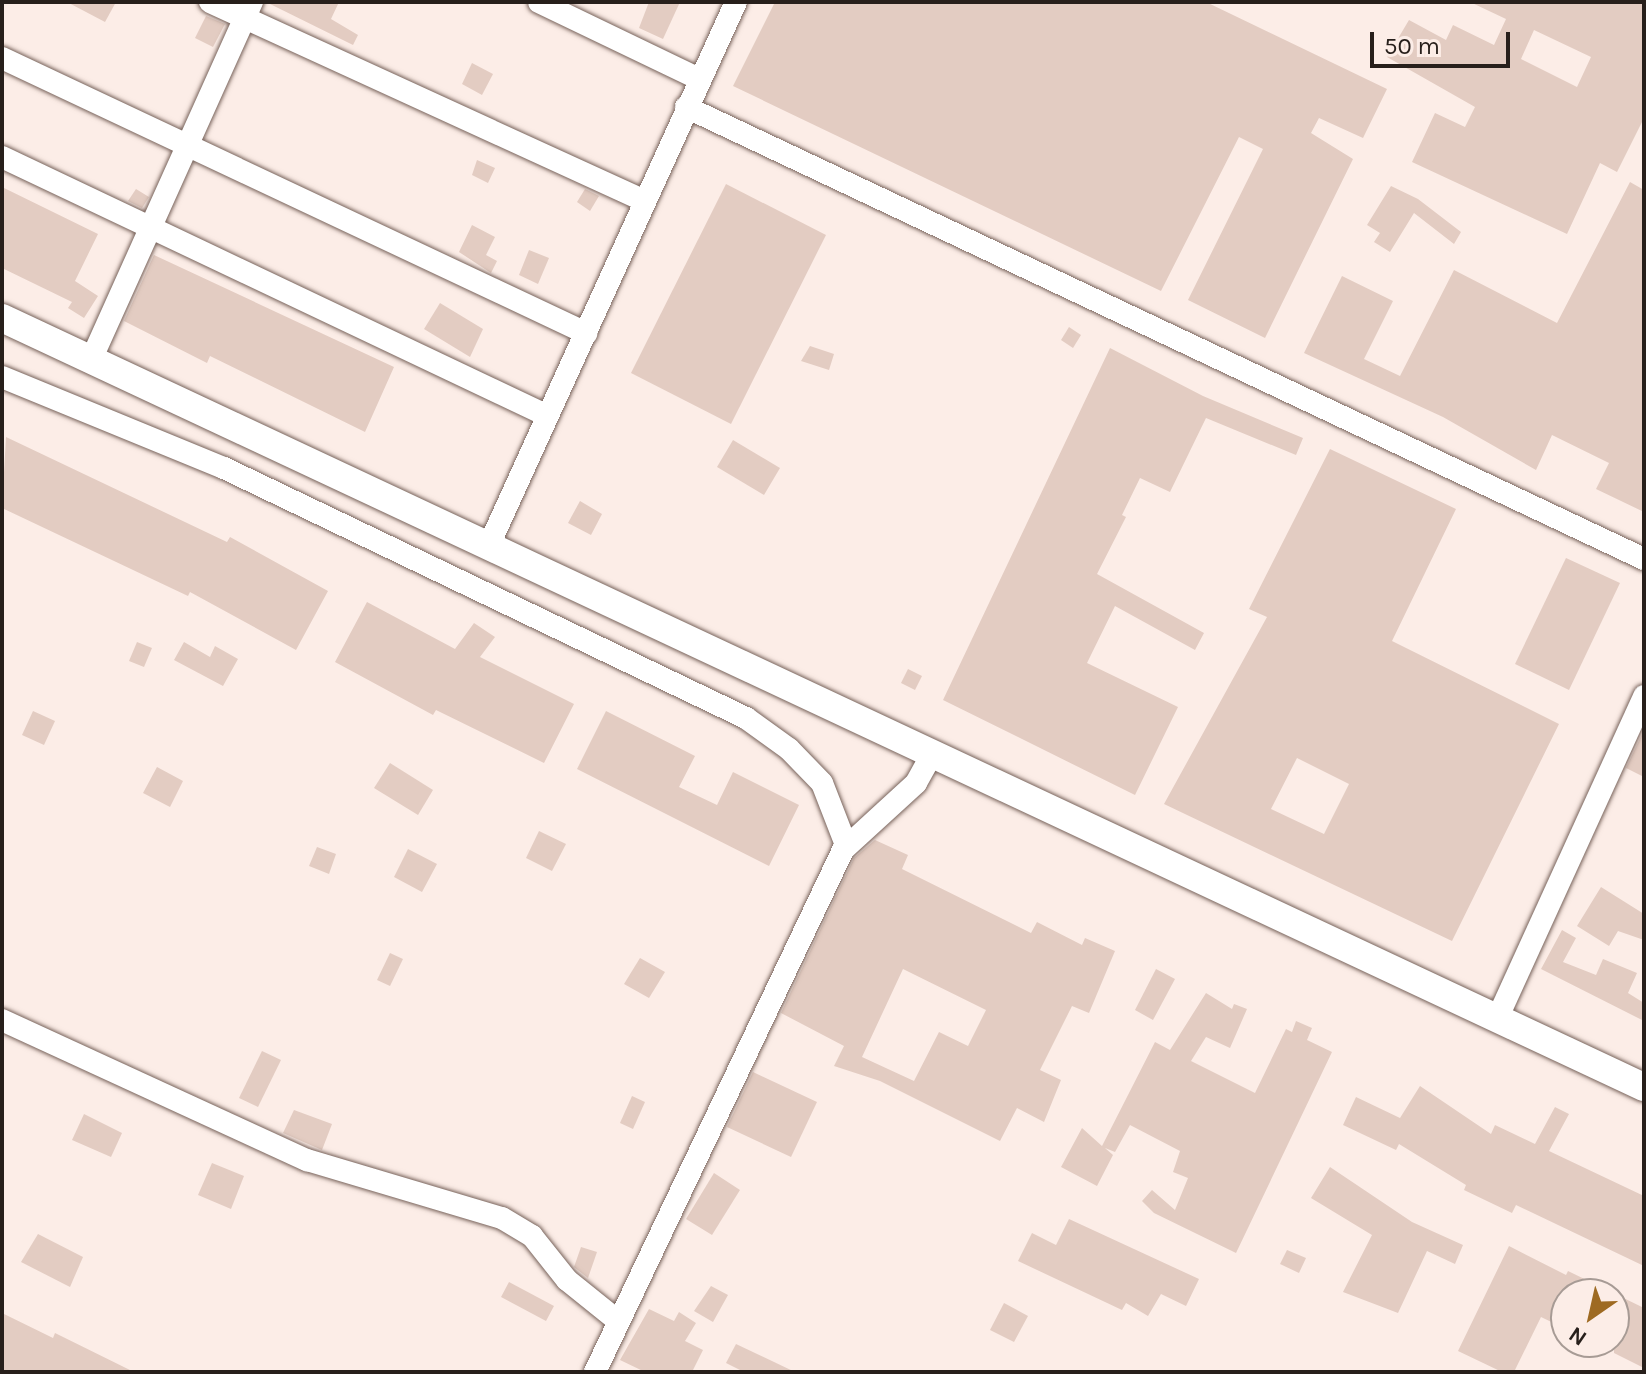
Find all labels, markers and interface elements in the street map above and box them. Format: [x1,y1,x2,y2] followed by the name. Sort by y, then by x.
[1374,16,1514,66] scale bar
[1384,32,1440,60] text: 50 m
[1550,1278,1630,1358] north arrow
[1564,1321,1592,1351] text: N

